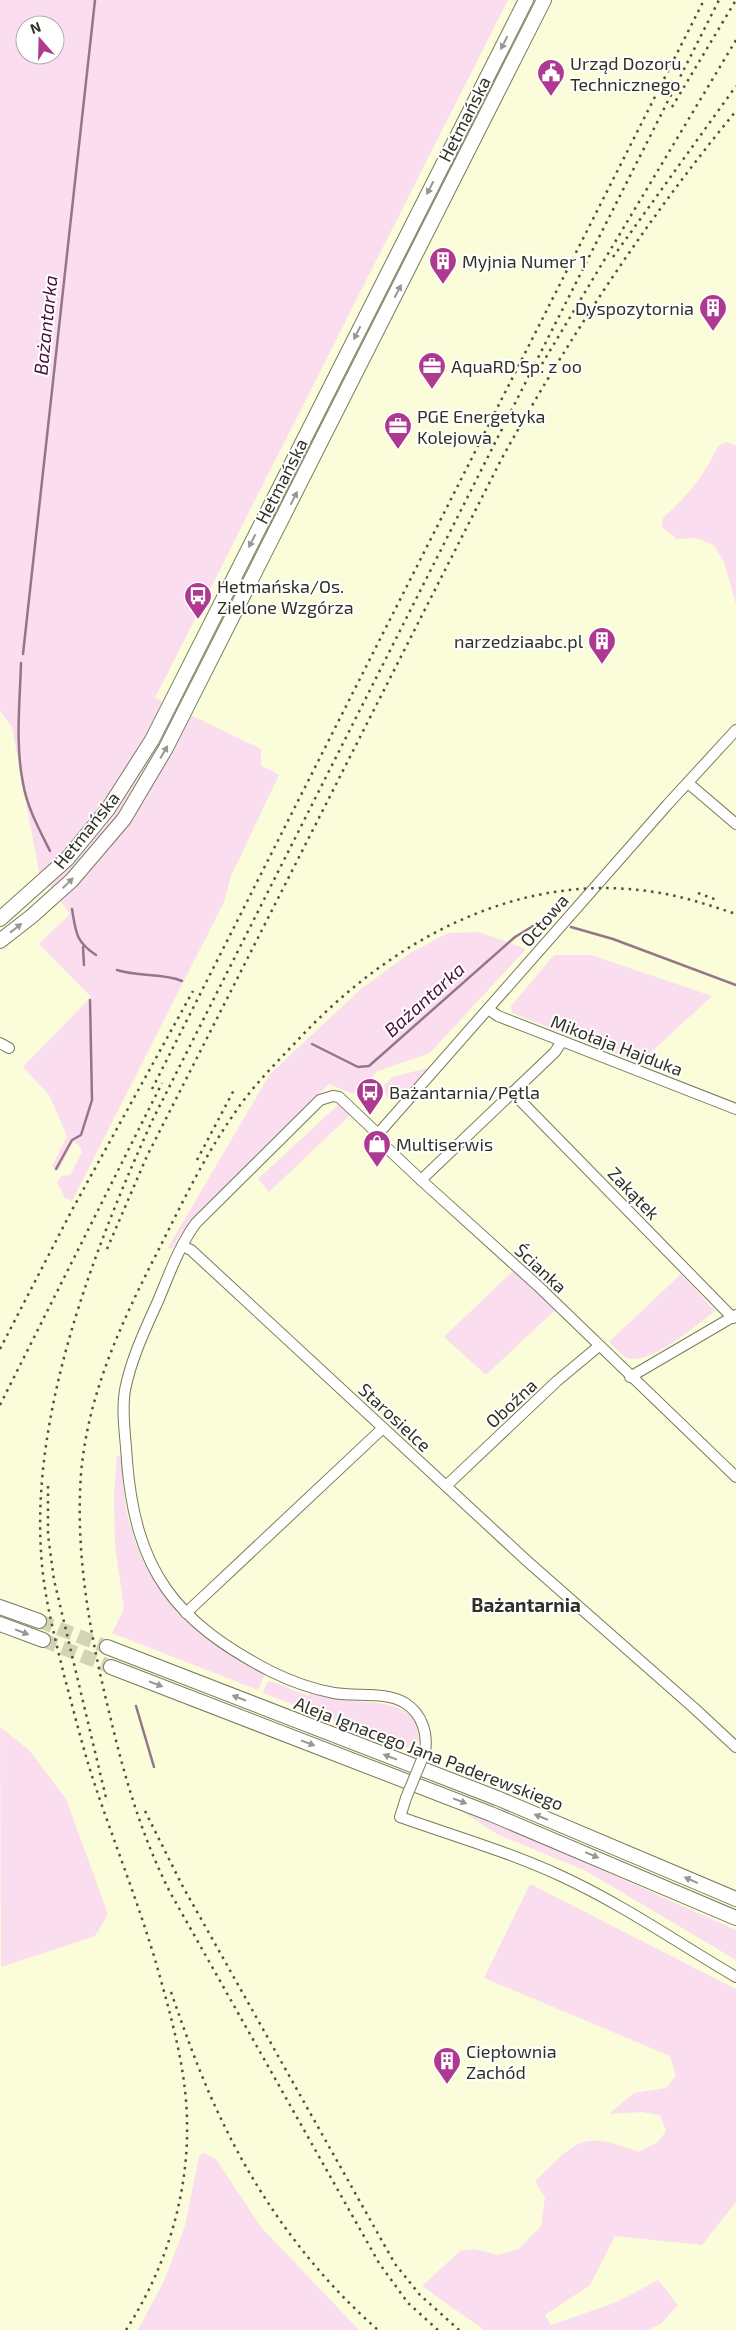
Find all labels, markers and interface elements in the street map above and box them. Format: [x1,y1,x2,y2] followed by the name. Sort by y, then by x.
[15,15,65,65] north arrow
[28,18,43,37] text: N
[500,36,508,51] one-way arrow
[570,52,682,95] place label: Urząd Dozoru Technicznego
[536,58,566,97] public building icon: Urząd Dozoru Technicznego
[433,73,495,165] street label: Hetmańska
[426,181,434,196] one-way arrow
[428,246,458,285] building icon: Myjnia Numer 1
[462,250,587,272] place label: Myjnia Numer 1
[28,274,62,376] water label: Bażantarka
[394,284,402,298] one-way arrow
[698,293,728,332] building icon: Dyspozytornia
[575,297,694,319] place label: Dyspozytornia
[352,326,360,340] one-way arrow
[417,351,447,390] office icon: AquaRD Sp. z oo
[451,355,582,377] place label: AquaRD Sp. z oo
[417,405,545,448] place label: PGE Energetyka Kolejowa
[383,411,413,450] office icon: PGE Energetyka Kolejowa
[250,435,312,527] street label: Hetmańska
[289,491,298,506] one-way arrow
[248,534,256,548] one-way arrow
[217,575,354,618] place label: Hetmańska/Os. Zielone Wzgórza
[183,581,213,620] bus stop icon: Hetmańska/Os. Zielone Wzgórza
[587,626,617,665] building icon: narzedziaabc.pl
[454,630,584,652] place label: narzedziaabc.pl
[159,745,168,759] one-way arrow
[48,787,124,873] street label: Hetmańska
[62,877,74,889] one-way arrow
[515,889,573,951] street label: Octowa
[9,923,22,934] one-way arrow
[379,957,469,1041] water label: Bażantarka
[548,1010,686,1080] street label: Mikołaja Hajduka
[355,1077,385,1116] bus stop icon: Bażantarnia/Pętla
[389,1081,540,1103] place label: Bażantarnia/Pętla
[362,1129,392,1168] shop icon: Multiserwis
[396,1133,493,1155] place label: Multiserwis
[604,1162,664,1224] street label: Zakątek
[511,1239,571,1297] street label: Ścianka
[481,1374,541,1432] street label: Oboźna
[354,1378,436,1456] street label: Starosielce
[471,1593,581,1616] district label: Bażantarnia
[14,1629,29,1636] one-way arrow
[149,1681,164,1689] one-way arrow
[291,1691,567,1815] street label: Aleja Ignacego Jana Paderewskiego
[232,1694,246,1702] one-way arrow
[301,1739,316,1747] one-way arrow
[383,1753,398,1760] one-way arrow
[452,1798,467,1806] one-way arrow
[534,1812,549,1820] one-way arrow
[585,1852,599,1860] one-way arrow
[684,1875,698,1883] one-way arrow
[466,2040,557,2083] place label: Ciepłownia Zachód
[432,2046,462,2085] building icon: Ciepłownia Zachód

